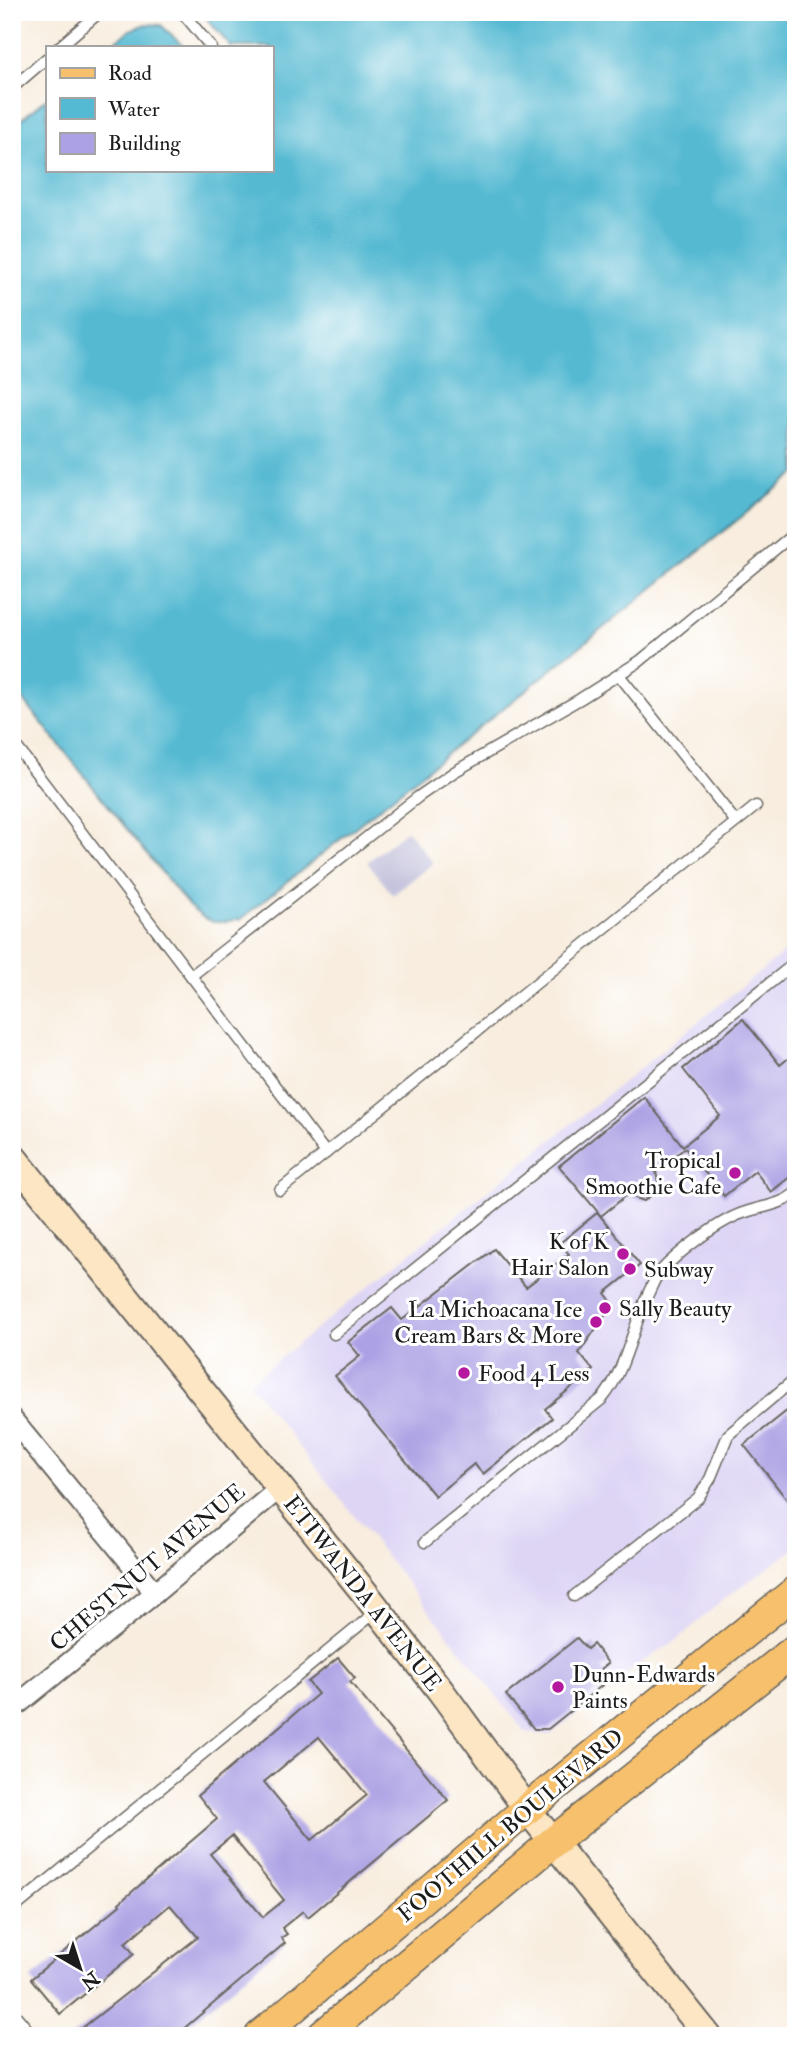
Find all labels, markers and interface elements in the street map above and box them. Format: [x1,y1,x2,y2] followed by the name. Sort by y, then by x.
[46,46,273,172] legend
[108,60,153,87] text: Road
[107,96,160,123] text: Water
[108,130,181,157] text: Building
[585,1146,721,1201] place label: Tropical Smoothie Cafe
[727,1165,743,1181] marker: Tropical Smoothie Cafe
[510,1227,610,1282] place label: K of K Hair Salon
[615,1246,631,1262] marker: K of K Hair Salon
[644,1255,714,1284] place label: Subway
[622,1261,638,1277] marker: Subway
[619,1294,732,1323] place label: Sally Beauty
[394,1295,582,1350] place label: La Michoacana Ice Cream Bars & More
[597,1300,613,1316] marker: Sally Beauty
[588,1314,604,1330] marker: La Michoacana Ice Cream Bars & More
[478,1359,590,1388] place label: Food 4 Less
[456,1365,472,1381] marker: Food 4 Less
[44,1477,251,1658] street label: CHESTNUT AVENUE
[277,1490,448,1697] street label: ETIWANDA AVENUE
[572,1660,715,1715] place label: Dunn-Edwards Paints
[550,1679,566,1695] marker: Dunn-Edwards Paints
[391,1722,629,1928] street label: FOOTHILL BOULEVARD
[46,1932,116,2002] north arrow
[75,1965,105,1996] text: N

